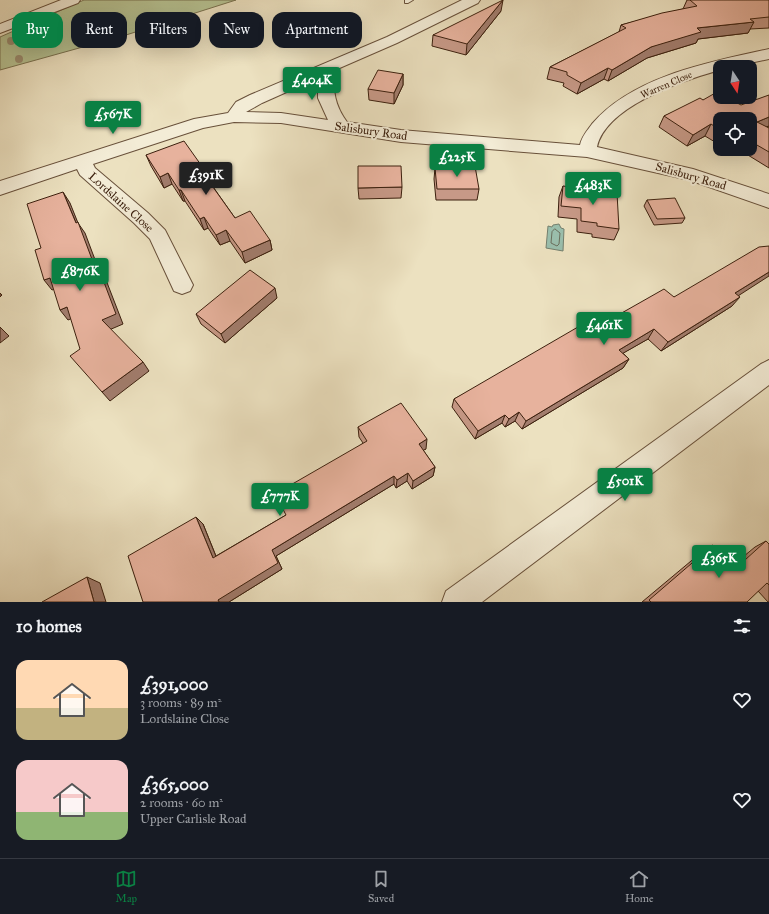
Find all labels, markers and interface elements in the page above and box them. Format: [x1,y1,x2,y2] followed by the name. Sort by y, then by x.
[12,12,63,48] chip: Buy
[71,12,127,48] chip: Rent
[135,12,201,48] chip: Filters
[209,12,264,48] chip: New
[272,12,362,48] chip: Apartment
[713,60,757,104] north arrow
[713,60,757,156] map controls
[284,67,340,101] pin: £404K
[639,69,694,101] street label: Warren Close
[292,72,332,88] text: £404K
[85,101,141,135] pin: £567K
[94,106,132,122] text: £567K
[713,112,757,156] button: locate
[334,119,408,143] street label: Salisbury Road
[429,144,485,178] pin: £225K
[439,149,476,165] text: £225K
[654,159,728,193] street label: Salisbury Road
[178,162,234,196] pin: £391K
[188,167,224,183] text: £391K
[86,169,156,235] street label: Lordslaine Close
[565,172,621,206] pin: £483K
[574,177,612,193] text: £483K
[52,258,108,292] pin: £876K
[61,263,99,279] text: £876K
[576,312,632,346] pin: £461K
[585,317,623,333] text: £461K
[597,468,653,502] pin: £501K
[607,473,643,489] text: £501K
[252,483,308,517] pin: £777K
[260,488,300,504] text: £777K
[691,545,747,579] pin: £365K
[701,550,737,566] text: £365K
[731,615,753,637] icon: filters
[16,616,82,637] text: 10 homes
[140,674,208,695] text: £391,000
[48,676,96,724] icon: home
[731,689,753,711] icon: heart
[140,695,222,711] text: 3 rooms · 89 m²
[140,711,229,727] text: Lordslaine Close
[140,774,209,795] text: £365,000
[48,776,96,824] icon: home
[731,789,753,811] icon: heart
[140,795,223,811] text: 2 rooms · 60 m²
[140,811,247,827] text: Upper Carlisle Road
[115,868,137,905] tab: Map
[368,868,394,905] tab: Saved
[625,868,654,905] tab: Home

